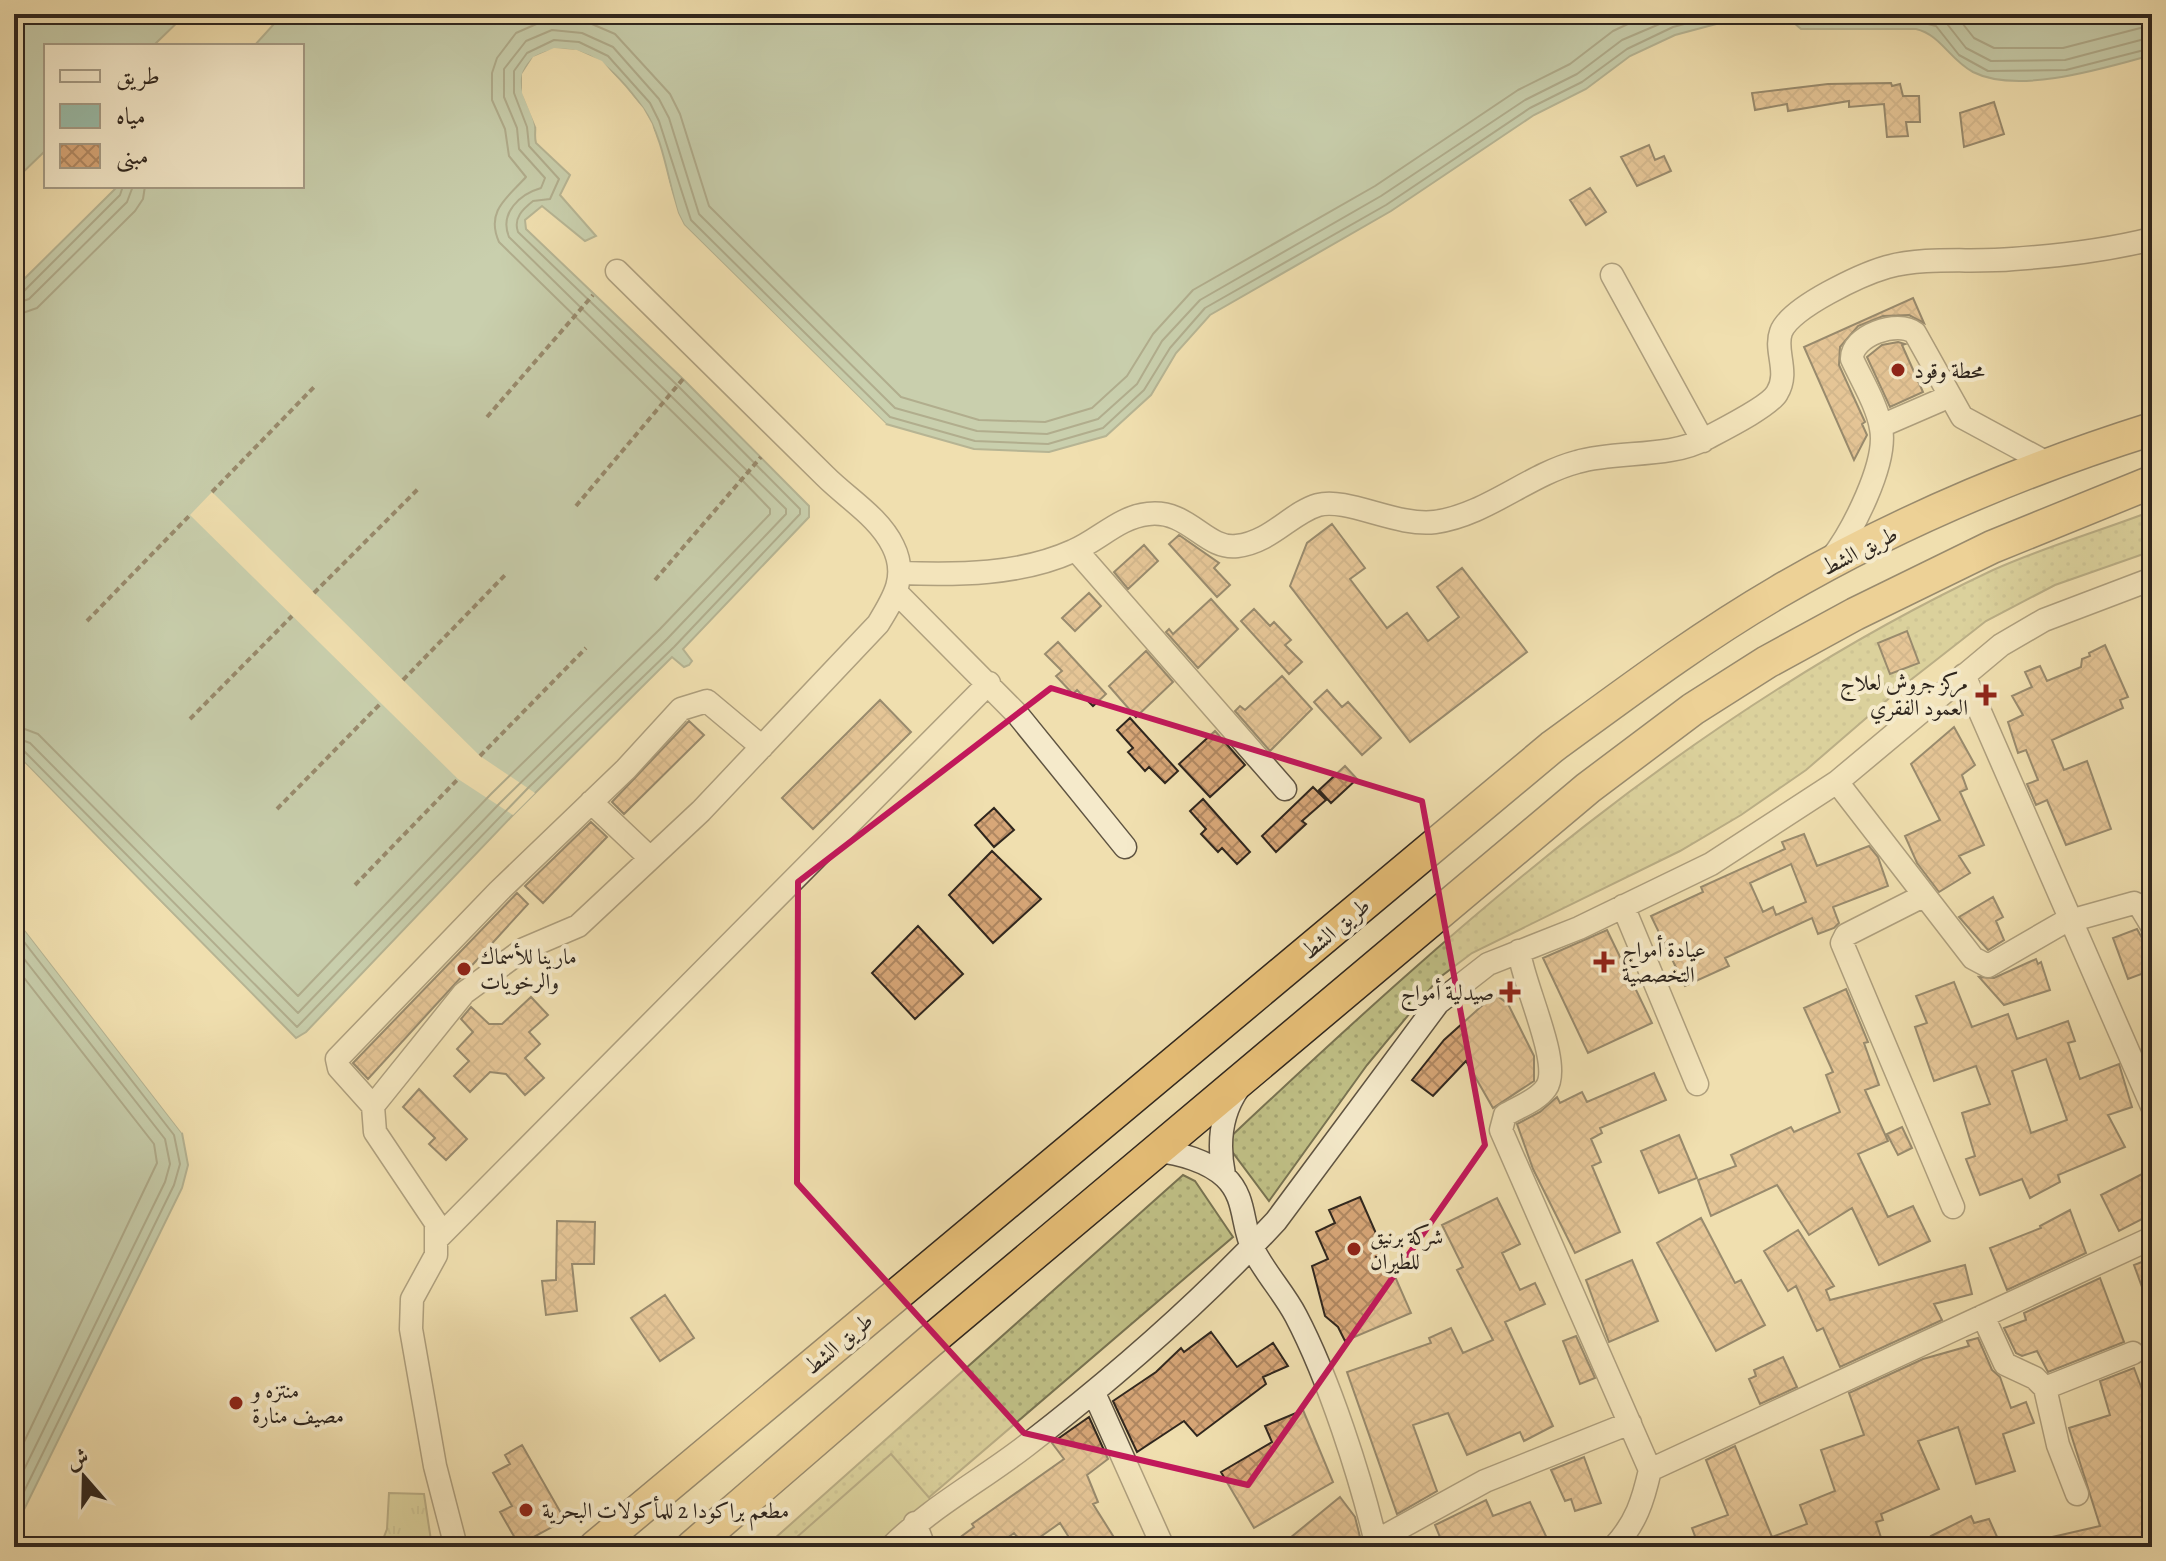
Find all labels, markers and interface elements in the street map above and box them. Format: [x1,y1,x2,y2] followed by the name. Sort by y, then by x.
[44,44,304,188] legend
[116,60,160,92] text: طريق
[116,100,146,132] text: مياه
[116,140,149,173] text: مبنى
[1914,356,1986,386] place label: محطة وقود
[1889,361,1907,379] marker: محطة وقود
[1816,519,1903,583] street label: طريق الشط
[1840,668,1968,725] place label: مركز جروش لعلاج العمود الفقري
[1975,684,1997,706] marker: مركز جروش لعلاج العمود الفقري
[1294,891,1377,967] street label: طريق الشط
[1622,934,1706,990] place label: عيادة أمواج التخصصية
[480,942,577,997] place label: مارينا للأسماك والرخويات
[1593,951,1615,973] marker: عيادة أمواج التخصصية
[455,960,473,978] marker: مارينا للأسماك والرخويات
[1400,977,1494,1012] place label: صيدلية أمواج
[1501,983,1519,1001] marker: صيدلية أمواج
[1370,1222,1443,1277] place label: شركة برنيق للطيران
[1345,1240,1363,1258] marker: شركة برنيق للطيران
[797,1306,880,1382] street label: طريق الشط
[250,1376,344,1431] place label: منتزه و مصيف منارة
[227,1394,245,1412] marker: منتزه و مصيف منارة
[44,1437,124,1517] north arrow
[62,1441,93,1477] text: ش
[542,1495,789,1531] place label: مطعم براكودا 2 للمأكولات البحرية
[517,1501,535,1519] marker: مطعم براكودا 2 للمأكولات البحرية

